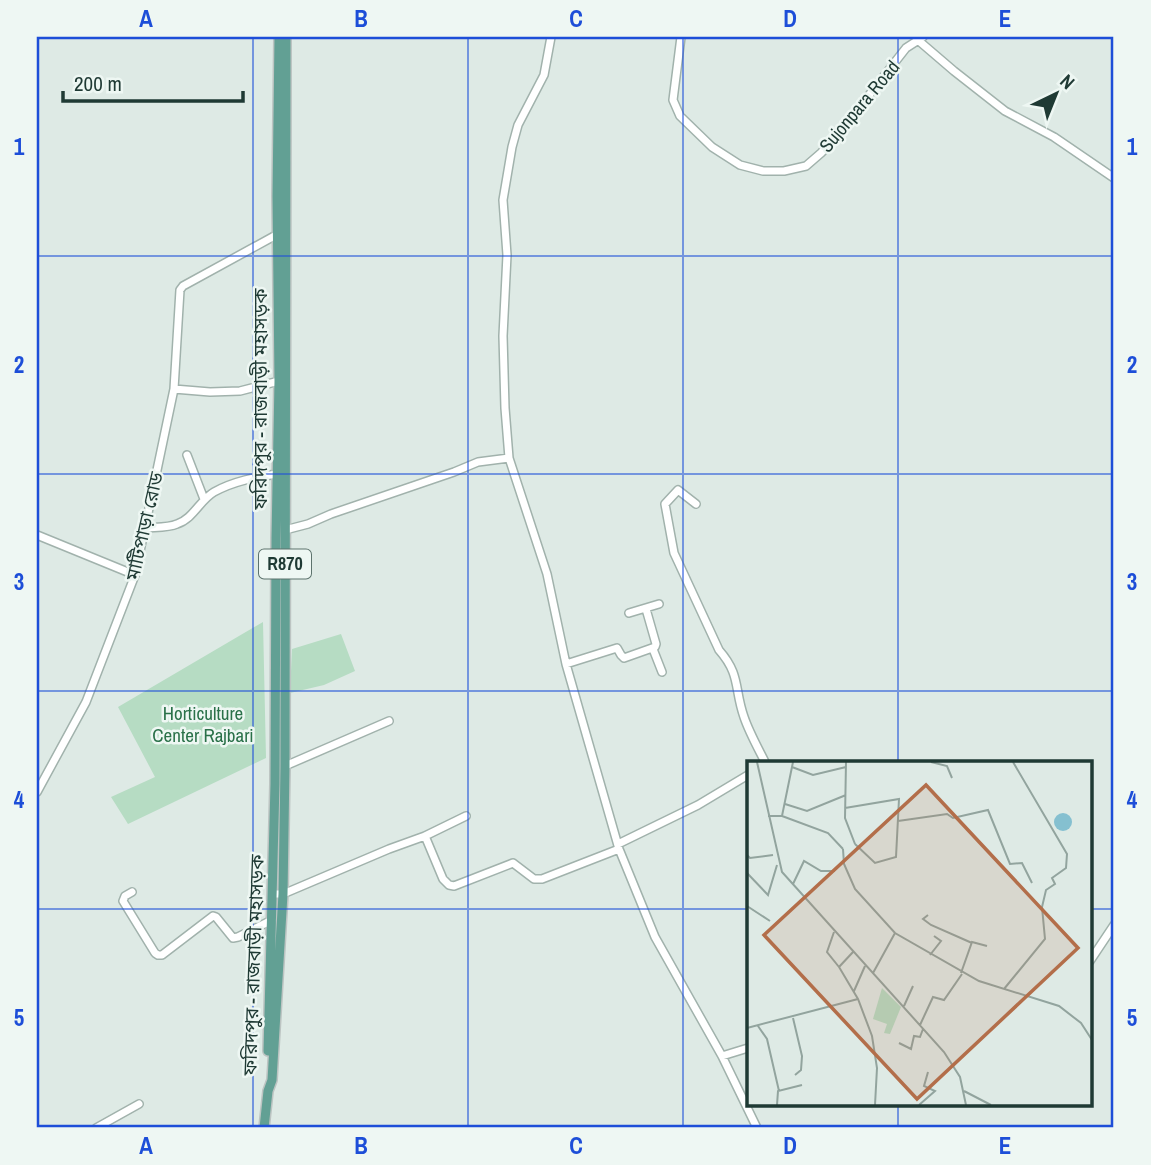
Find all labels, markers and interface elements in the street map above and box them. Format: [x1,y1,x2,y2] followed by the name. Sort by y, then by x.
[139,3,153,34] text: A
[354,3,368,34] text: B
[569,3,583,34] text: C
[783,3,797,34] text: D
[999,3,1011,34] text: E
[813,55,905,157] street label: Sujonpara Road
[63,60,243,104] scale bar
[1021,60,1092,130] north arrow
[1055,68,1081,95] text: N
[74,69,122,98] text: 200 m
[14,131,25,162] text: 1
[1127,131,1138,162] text: 1
[247,288,273,511] street label: ফরিদপুর - রাজবাড়ী মহাসড়ক
[14,349,24,380] text: 2
[1127,349,1137,380] text: 2
[119,469,169,584] street label: মাটিপাড়া রোড
[259,550,311,578] road number: R870
[14,566,24,597] text: 3
[1127,566,1137,597] text: 3
[152,700,254,748] park label: Horticulture Center Rajbari
[747,761,1092,1106] inset map
[14,784,25,815] text: 4
[1127,784,1138,815] text: 4
[236,853,270,1077] street label: ফরিদপুর - রাজবাড়ী মহাসড়ক
[14,1002,24,1033] text: 5
[1127,1002,1137,1033] text: 5
[139,1130,153,1161] text: A
[354,1130,368,1161] text: B
[569,1130,583,1161] text: C
[783,1130,797,1161] text: D
[999,1130,1011,1161] text: E

